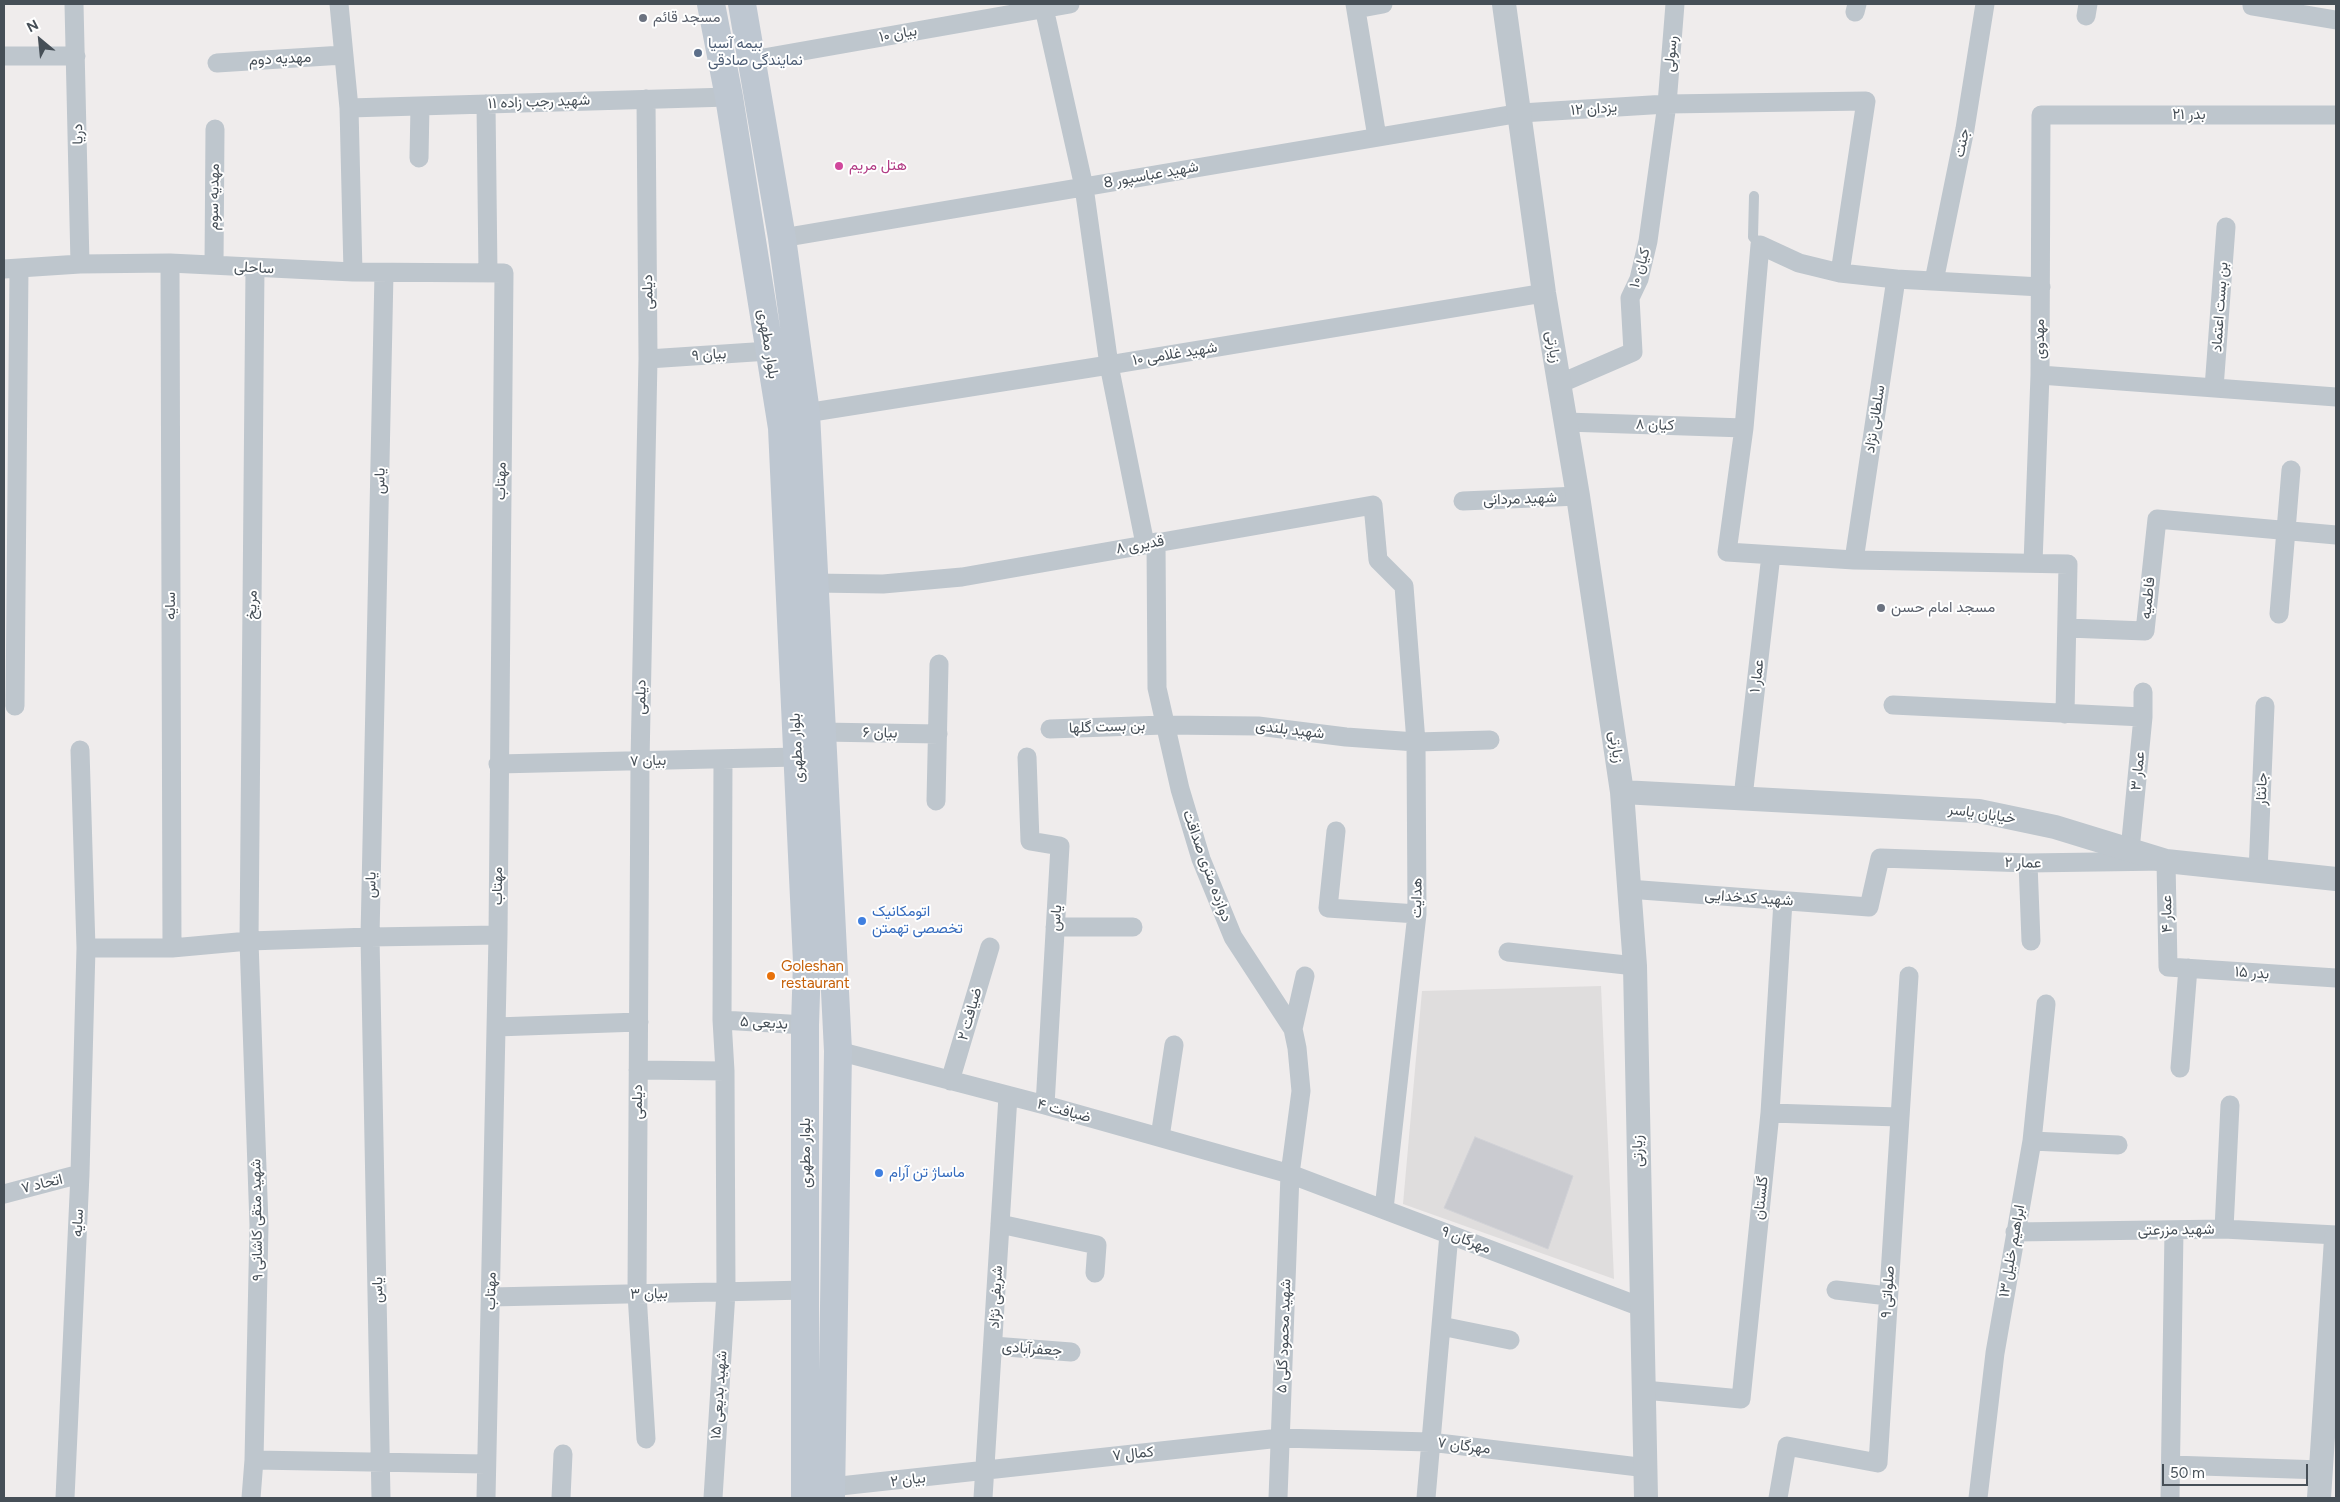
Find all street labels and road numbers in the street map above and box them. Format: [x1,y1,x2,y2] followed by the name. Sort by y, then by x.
[878,22,918,46] street label: بیان ۱۰
[1660,35,1682,73] street label: رسولی
[248,48,312,70] street label: مهدیه دوم
[488,91,590,113] street label: شهید رجب زاده ۱۱
[1570,98,1618,120] street label: یزدان ۱۲
[2172,106,2206,124] street label: بدر ۲۱
[69,123,87,145] street label: دریا
[1950,127,1974,159] street label: جنت
[1102,158,1200,192] street label: شهید عباسپور 8
[204,163,224,231] street label: مهدیه سوم
[1626,246,1654,290] street label: کیان ۱۰
[233,258,275,278] street label: ساحلی
[2208,261,2232,353] street label: بن بست اعتماد
[639,274,657,310] street label: دیلمی
[754,308,782,380] street label: بلوار مطهری
[2031,319,2049,359] street label: مهدوی
[1542,330,1564,364] street label: زیارتی
[1131,338,1219,370] street label: شهید غلامی ۱۰
[691,345,727,365] street label: بیان ۹
[1861,384,1889,454] street label: سلطانی نژاد
[1635,415,1675,435] street label: کیان ۸
[492,462,510,500] street label: مهتاب
[371,468,389,494] street label: یاس
[1483,489,1557,509] street label: شهید مردانی
[1114,532,1166,558] street label: قدیری ۸
[2137,576,2159,620] street label: فاطمیه
[243,590,261,620] street label: مریخ
[162,592,180,620] street label: سایه
[1746,658,1768,694] street label: عمار ۱
[632,679,650,715] street label: دیلمی
[786,713,808,783] street label: بلوار مطهری
[1068,717,1146,737] street label: بن بست گلها
[1255,717,1325,743] street label: شهید بلندی
[862,724,898,742] street label: بیان ۶
[1605,730,1627,764] street label: زیارتی
[629,751,667,771] street label: بیان ۷
[2127,751,2149,791] street label: عمار ۳
[2252,772,2272,806] street label: جانثار
[1947,800,2017,828] street label: خیابان یاسر
[1178,808,1236,924] street label: دوازده متری صداقت
[2004,854,2042,872] street label: عمار ۲
[489,867,507,905] street label: مهتاب
[362,872,380,898] street label: یاس
[1408,878,1426,918] street label: هدایت
[1704,886,1794,910] street label: شهید کدخدایی
[2158,895,2176,933] street label: عمار ۴
[1046,904,1066,932] street label: یاس
[2234,963,2270,983] street label: بدر ۱۵
[954,985,986,1043] street label: ضیافت ۲
[740,1013,788,1033] street label: بدیعی ۵
[629,1084,647,1120] street label: دیلمی
[1035,1095,1093,1127] street label: ضیافت ۴
[797,1118,815,1188] street label: بلوار مطهری
[1629,1135,1647,1167] street label: زیارتی
[247,1159,267,1281] street label: شهید متقی کاشانی ۹
[19,1170,65,1198] street label: اتحاد ۷
[1750,1175,1772,1221] street label: گلستان
[1995,1203,2029,1299] street label: ابراهیم خلیل ۱۳
[68,1208,88,1238] street label: سایه
[2137,1220,2215,1240] street label: شهید مزرعتی
[1439,1222,1493,1258] street label: مهرگان ۹
[985,1265,1007,1329] street label: شریفی نژاد
[1877,1265,1899,1319] street label: صلواتی ۹
[482,1272,500,1310] street label: مهتاب
[369,1277,387,1303] street label: یاس
[1273,1278,1295,1394] street label: شهید محمود گلی ۵
[630,1285,668,1303] street label: بیان ۳
[1001,1338,1063,1360] street label: جعفرآبادی
[707,1350,731,1440] street label: شهید بدیعی ۱۵
[1437,1434,1491,1458] street label: مهرگان ۷
[1112,1443,1154,1465] street label: کمال ۷
[889,1469,927,1491] street label: بیان ۲

